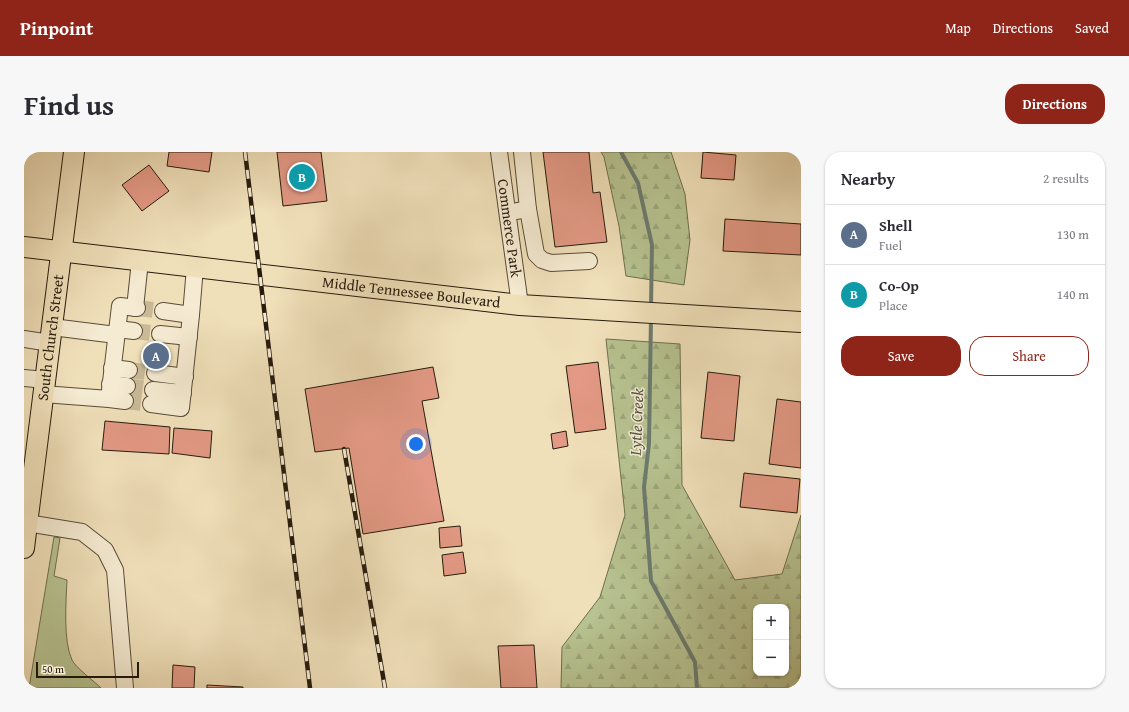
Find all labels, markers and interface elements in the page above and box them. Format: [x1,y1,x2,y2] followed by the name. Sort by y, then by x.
[20,14,93,42] text: Pinpoint
[945,18,971,38] text: Map
[993,18,1053,38] text: Directions
[1075,18,1109,38] text: Saved
[24,84,114,125] text: Find us
[1005,84,1105,124] button: Directions
[289,162,315,192] pin: B
[841,166,895,191] text: Nearby
[1043,169,1089,188] text: 2 results
[493,178,527,279] street label: Commerce Park
[879,215,912,236] text: Shell
[850,225,858,244] text: A
[1057,225,1089,244] text: 130 m
[879,236,902,255] text: Fuel
[321,271,502,313] street label: Middle Tennessee Boulevard
[32,273,69,402] street label: South Church Street
[879,275,919,296] text: Co-Op
[850,285,858,304] text: B
[1057,285,1089,304] text: 140 m
[879,296,908,315] text: Place
[841,336,961,376] button: Save
[969,336,1089,376] button: Share
[143,341,169,371] pin: A
[623,387,649,457] water label: Lytle Creek
[406,434,426,454] your location
[753,604,789,676] map controls
[753,604,789,640] button: +
[753,640,789,676] button: −
[36,660,139,679] scale bar
[42,661,64,677] text: 50 m

